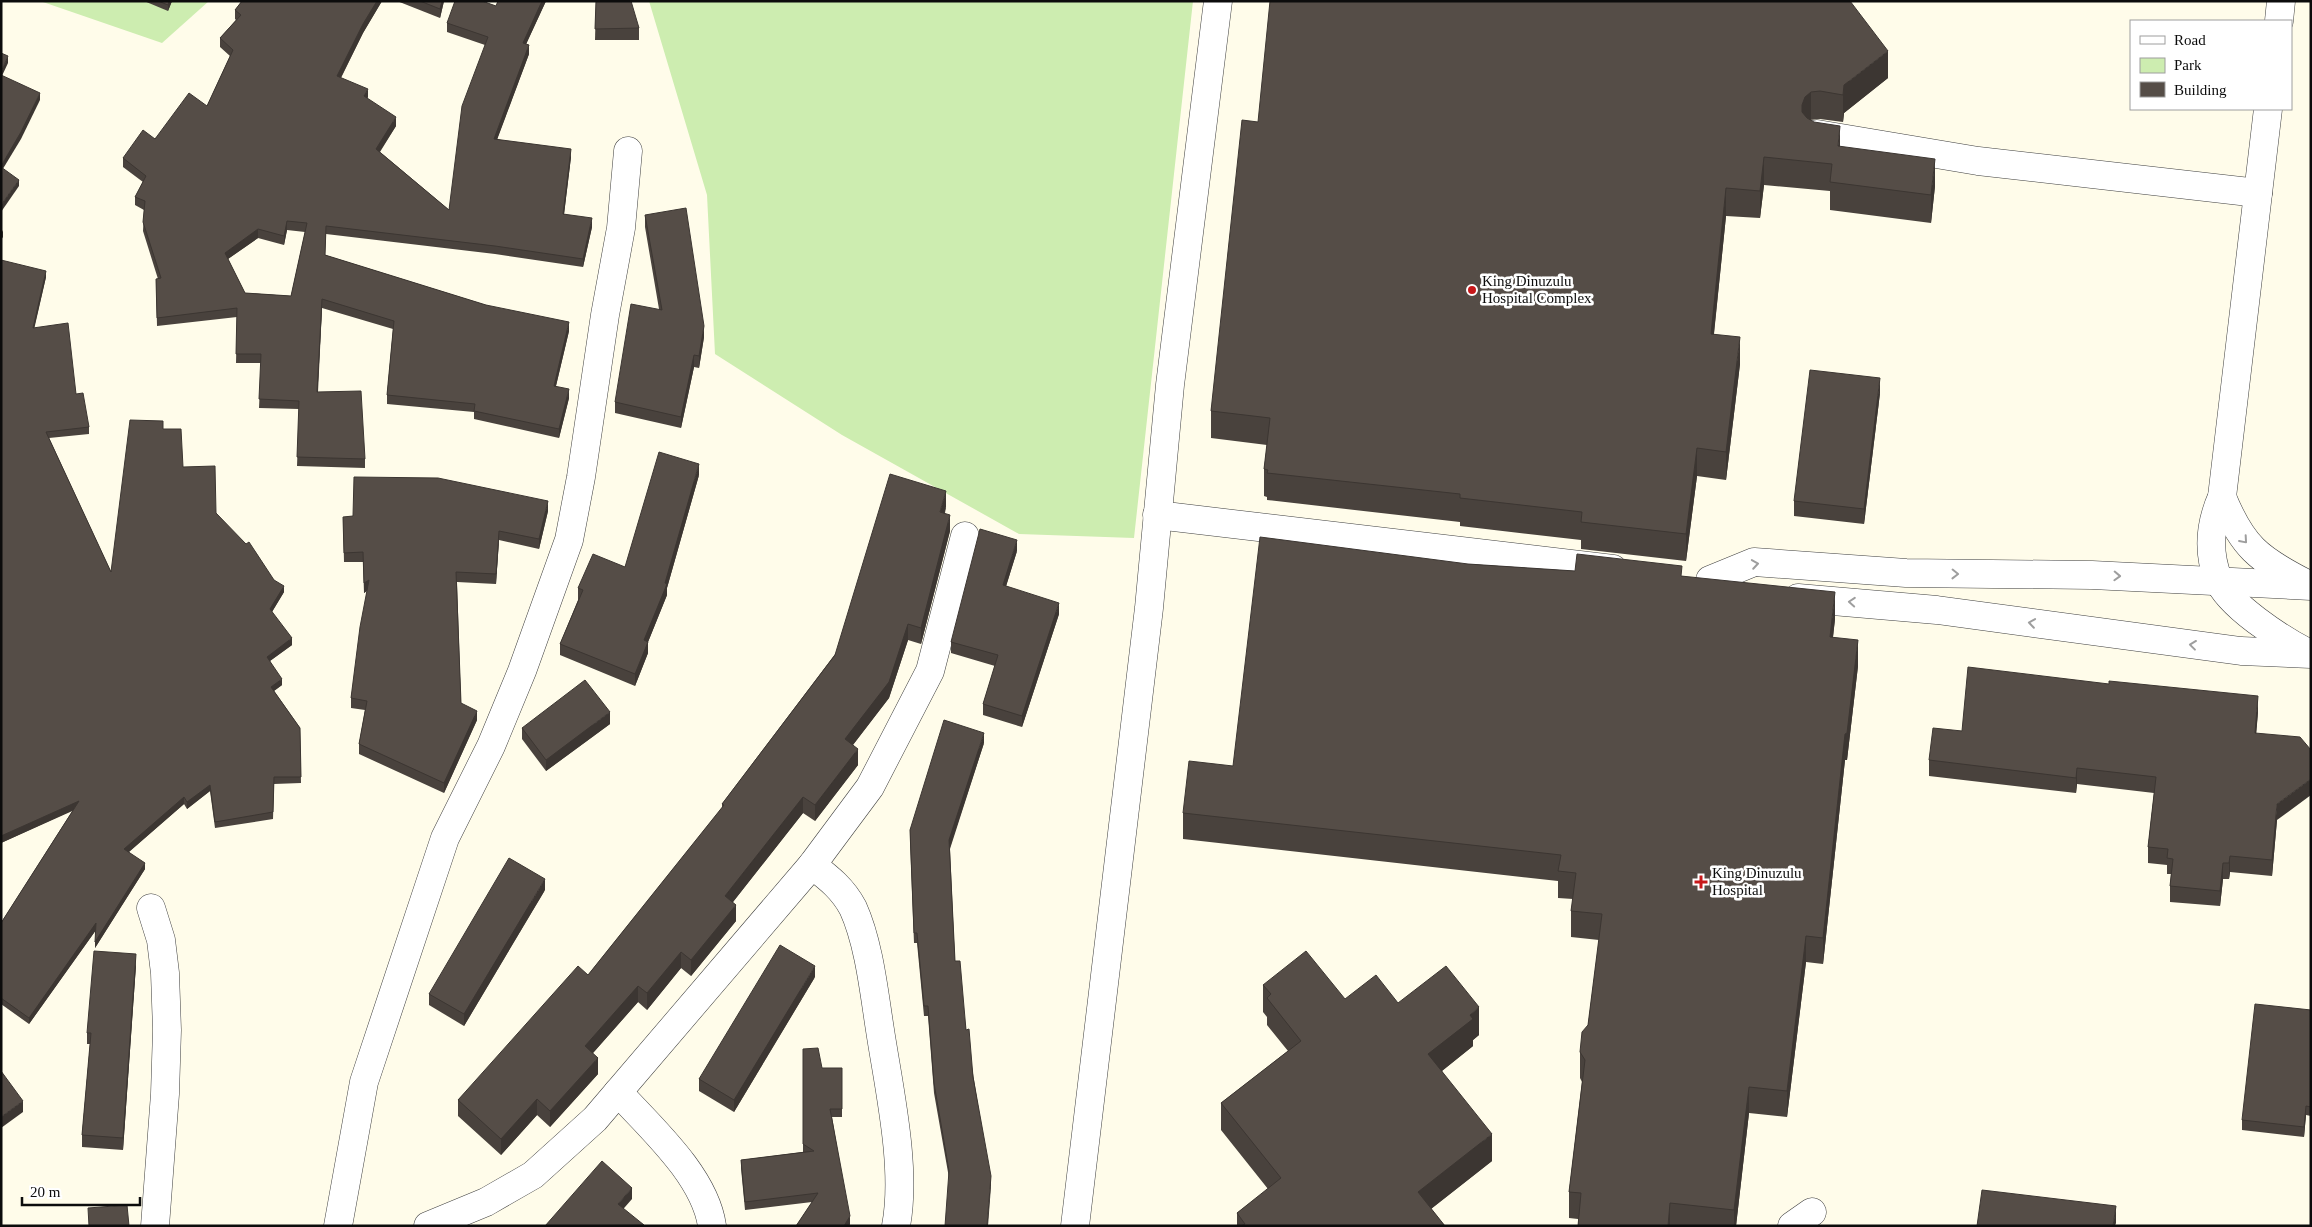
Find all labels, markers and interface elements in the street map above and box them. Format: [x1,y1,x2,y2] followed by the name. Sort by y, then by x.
[2130,20,2292,110] legend
[2174,32,2206,48] text: Road
[2174,57,2202,73] text: Park
[2174,82,2227,98] text: Building
[1482,273,1592,306] place label: King Dinuzulu Hospital Complex
[1466,284,1478,296] marker: King Dinuzulu Hospital Complex
[2239,534,2248,543] one-way arrow
[1751,559,1759,570] one-way arrow
[1951,569,1959,579] one-way arrow
[2113,570,2121,581] one-way arrow
[1848,597,1856,608] one-way arrow
[2028,619,2036,629] one-way arrow
[2189,640,2197,651] one-way arrow
[1712,865,1802,898] place label: King Dinuzulu Hospital
[1694,875,1708,889] marker: King Dinuzulu Hospital
[22,1174,140,1206] scale bar
[30,1184,61,1200] text: 20 m

